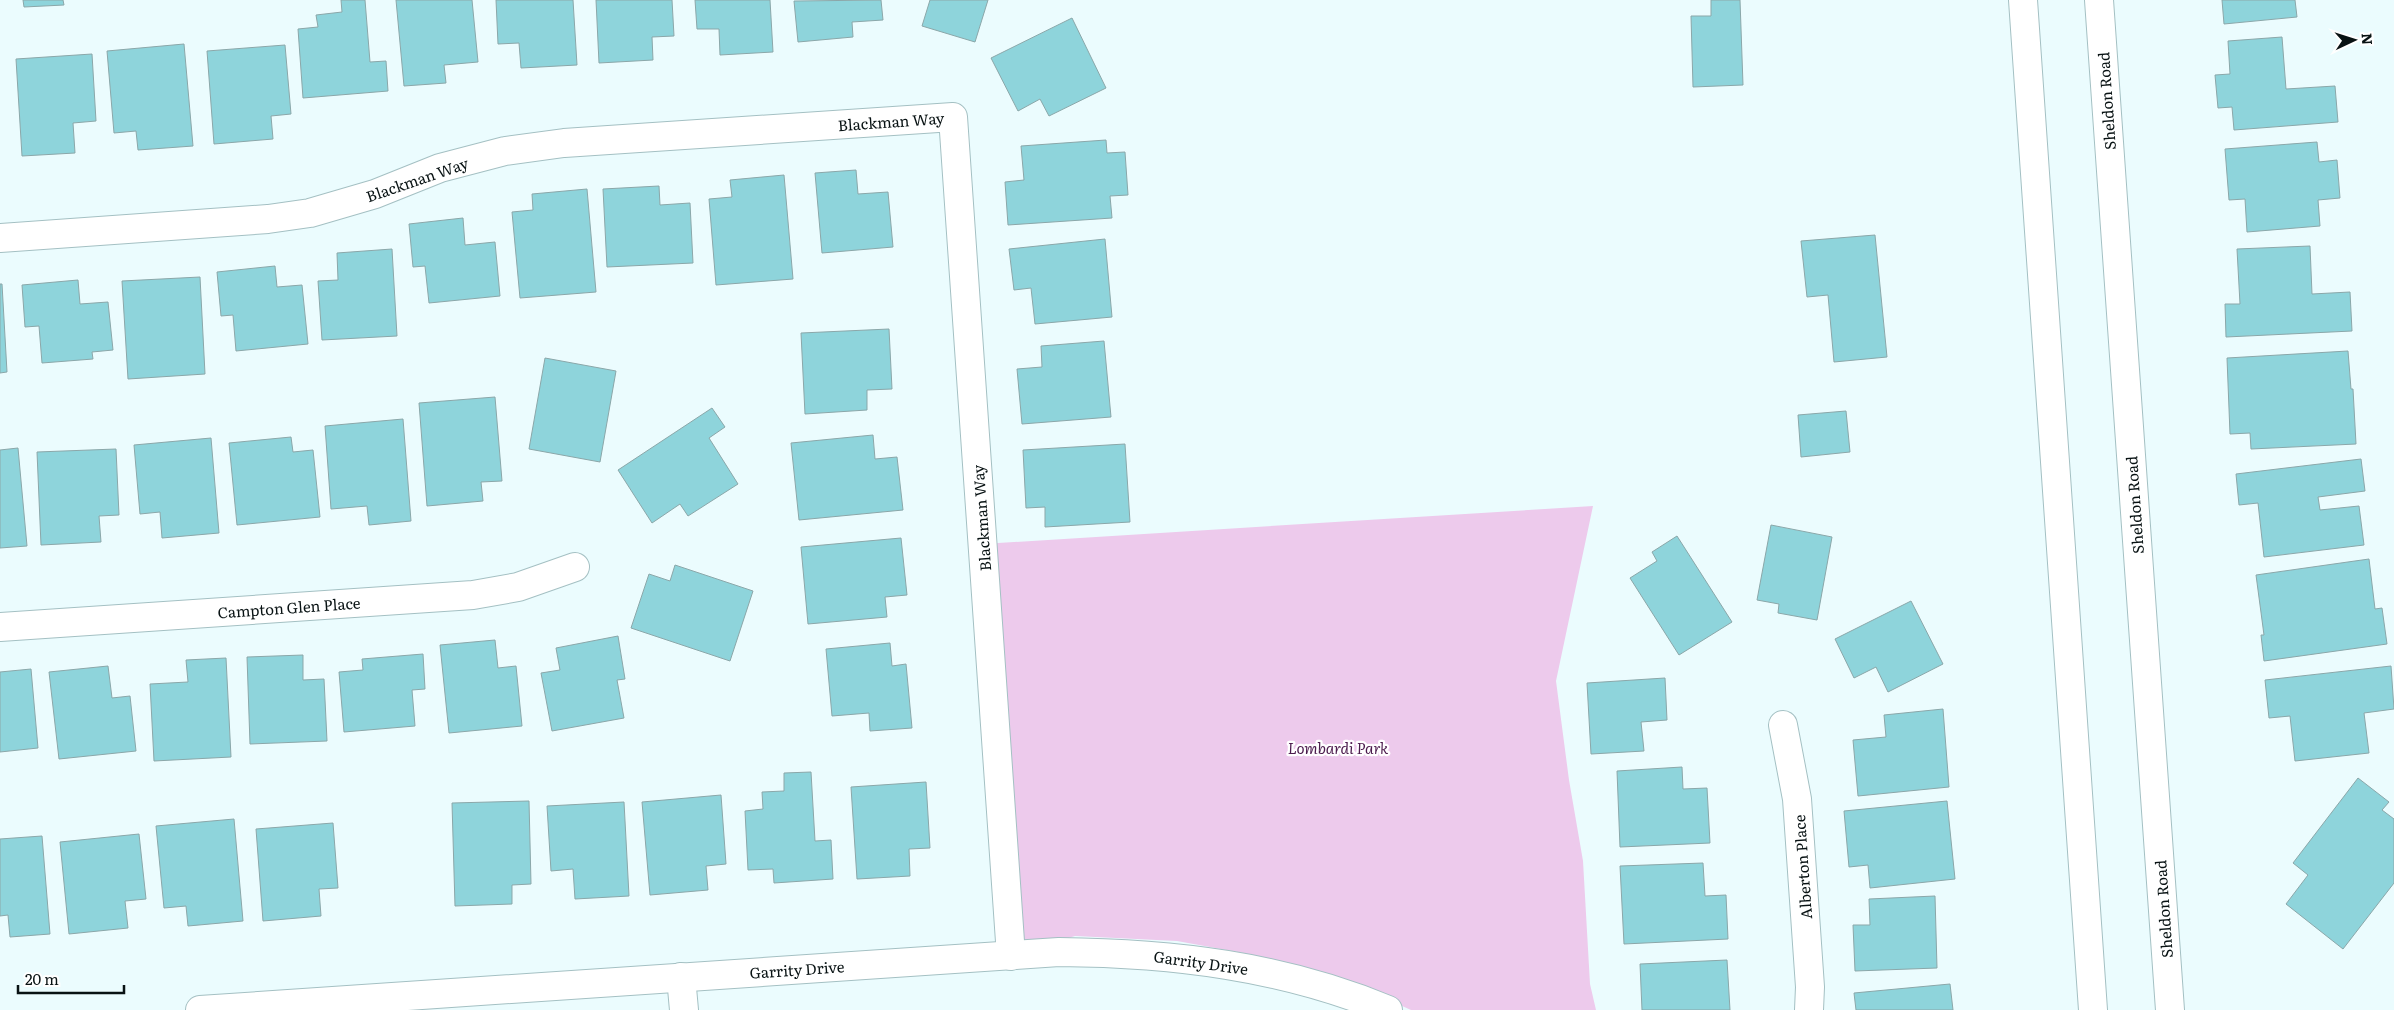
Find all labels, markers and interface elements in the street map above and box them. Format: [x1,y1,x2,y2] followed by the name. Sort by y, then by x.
[2329,15,2379,65] north arrow
[2358,32,2378,46] text: N
[2091,51,2121,151] street label: Sheldon Road
[837,106,945,136] street label: Blackman Way
[363,151,472,207] street label: Blackman Way
[2119,455,2149,555] street label: Sheldon Road
[966,464,996,572] street label: Blackman Way
[217,591,361,623] street label: Campton Glen Place
[1288,736,1389,759] park label: Lombardi Park
[1787,814,1817,920] street label: Alberton Place
[2148,859,2178,959] street label: Sheldon Road
[1152,944,1250,980] street label: Garrity Drive
[749,954,845,984] street label: Garrity Drive
[18,962,124,994] scale bar
[25,967,59,990] text: 20 m

